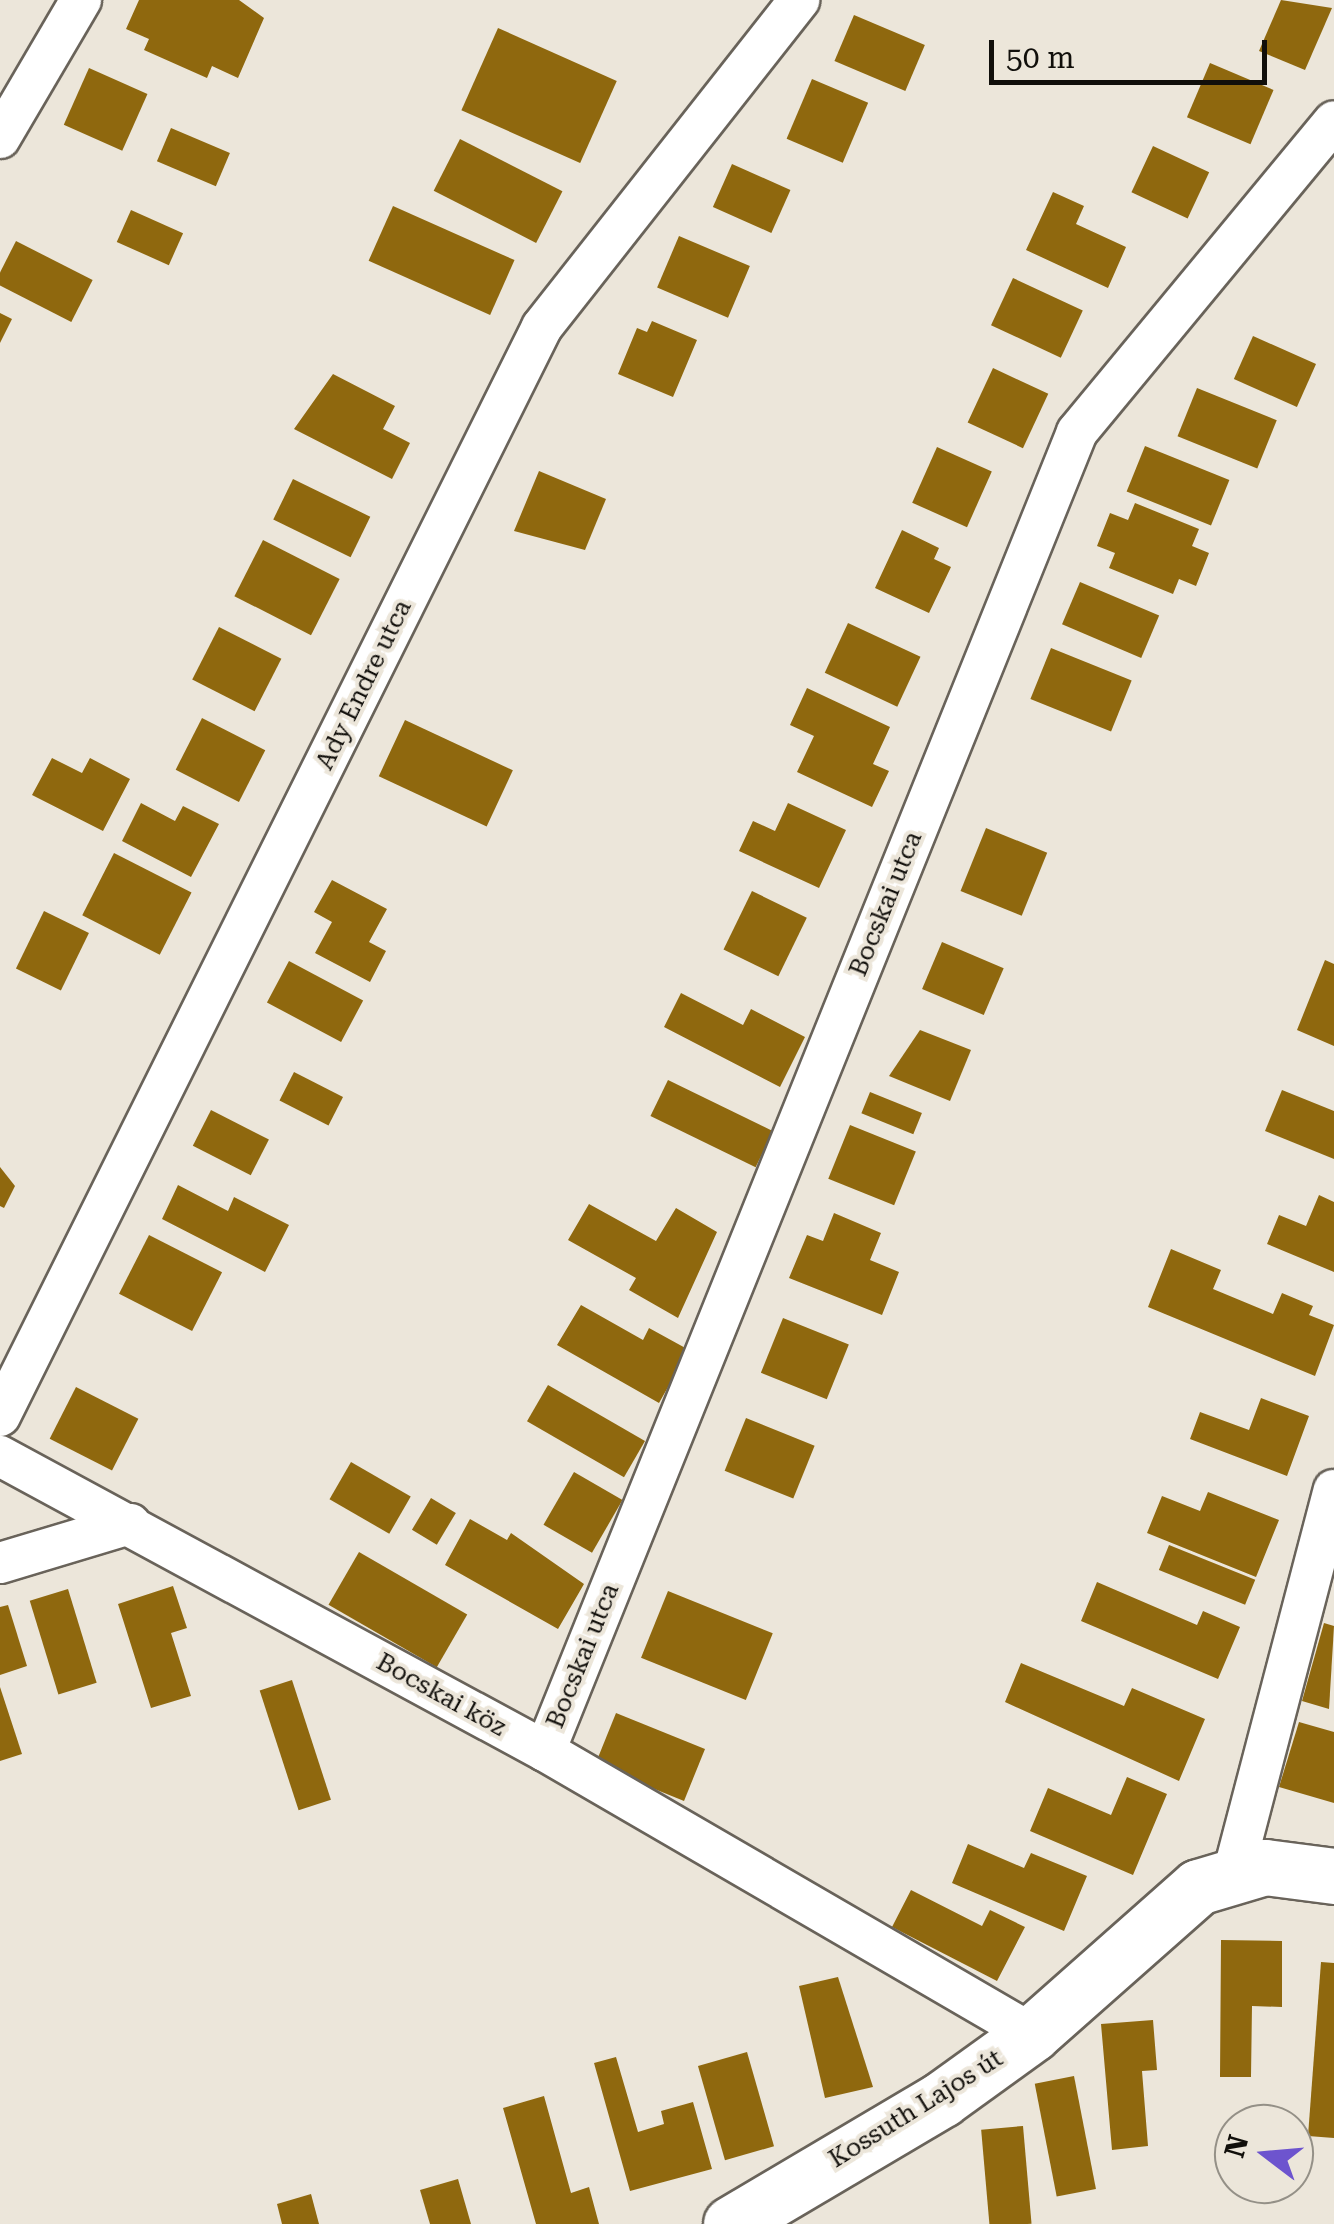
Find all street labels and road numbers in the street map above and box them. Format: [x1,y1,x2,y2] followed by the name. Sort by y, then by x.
[310,595,418,775] street label: Ady Endre utca
[843,827,929,981] street label: Bocskai utca
[540,1579,626,1733] street label: Bocskai utca
[371,1647,511,1743] street label: Bocskai köz
[824,2044,1008,2174] street label: Kossuth Lajos út

